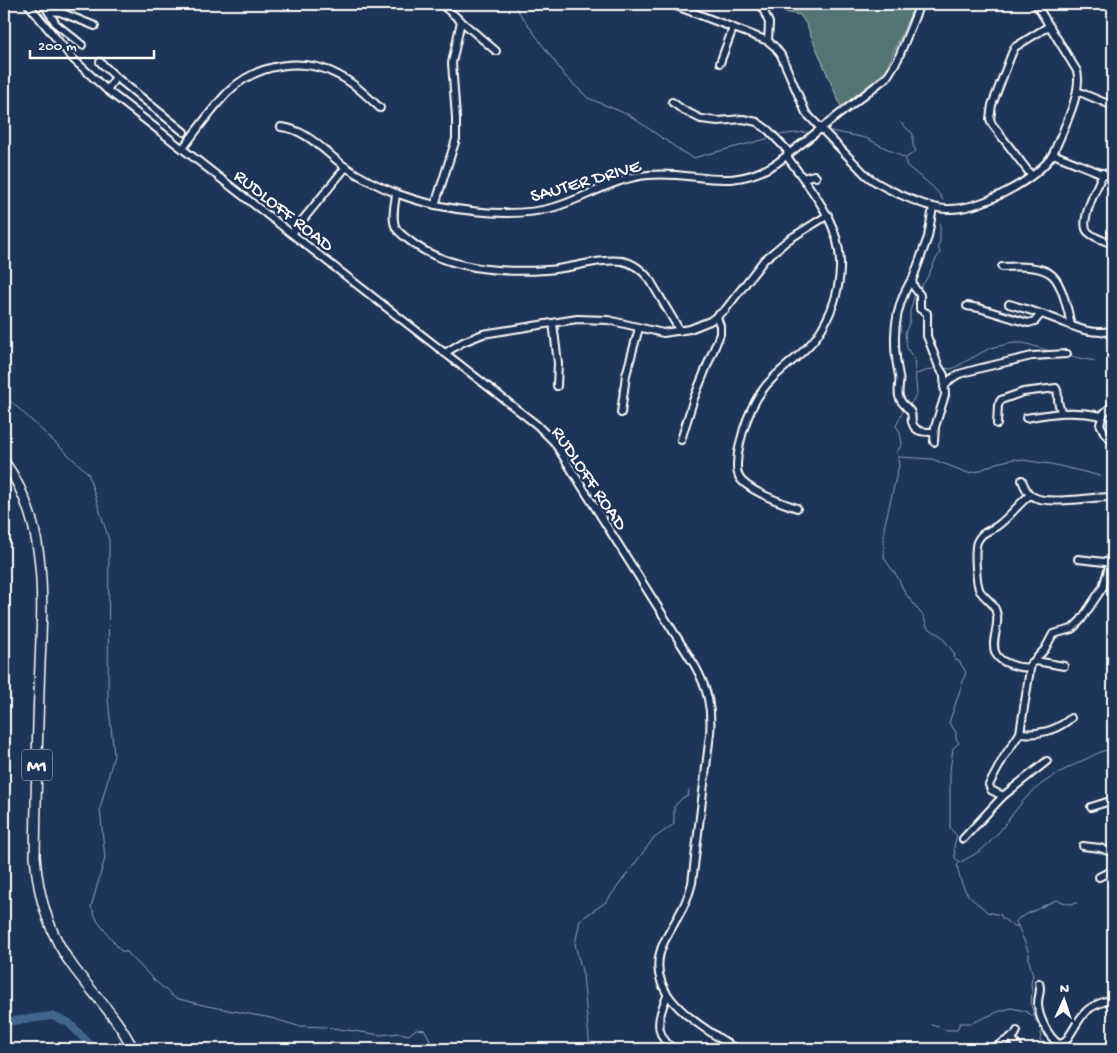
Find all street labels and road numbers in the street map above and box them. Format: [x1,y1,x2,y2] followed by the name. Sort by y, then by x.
[528,155,645,209] street label: SAUTER DRIVE
[228,166,338,258] street label: RUDLOFF ROAD
[545,423,632,536] street label: RUDLOFF ROAD
[22,750,52,780] road number: M1

